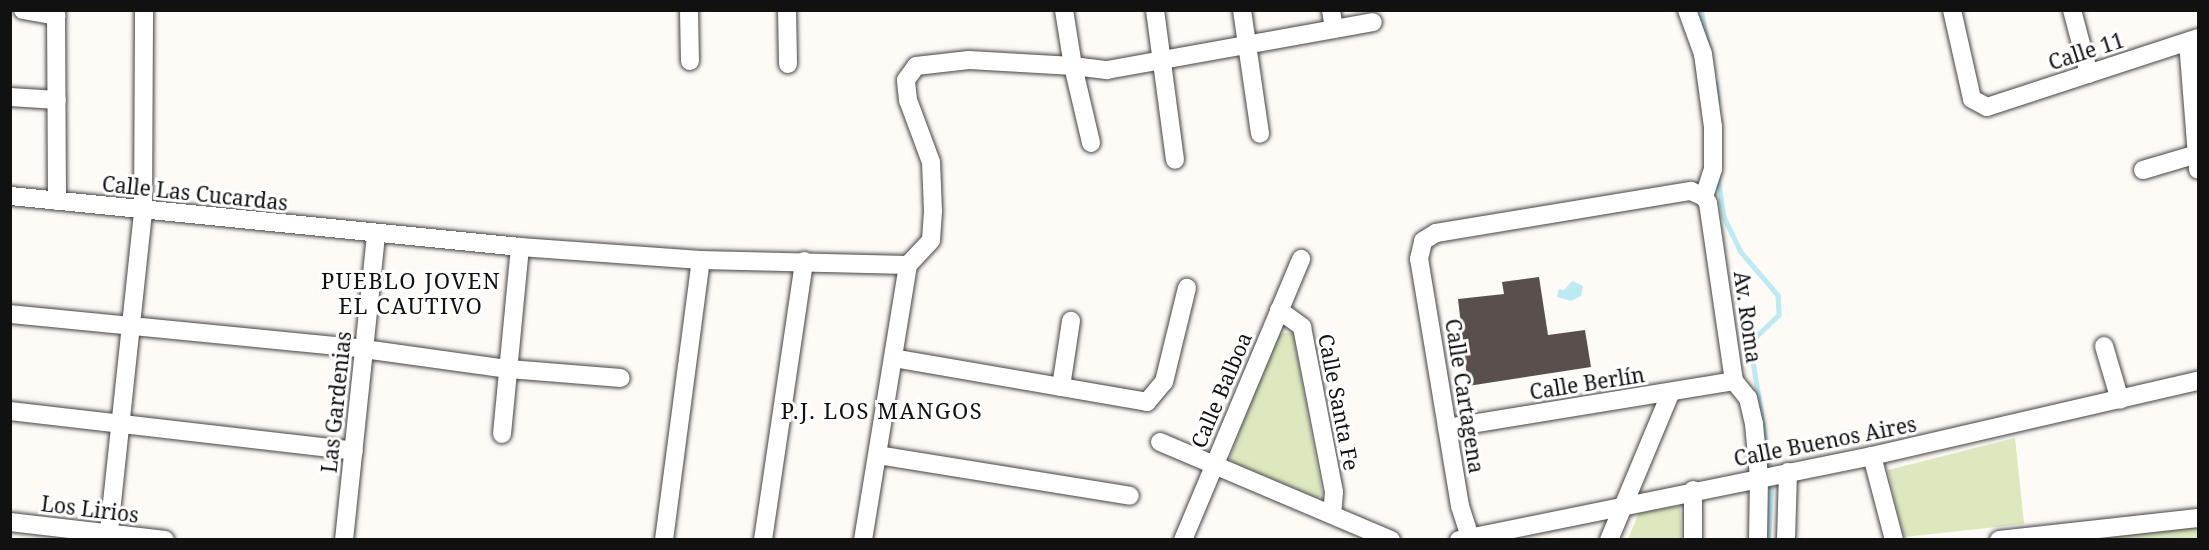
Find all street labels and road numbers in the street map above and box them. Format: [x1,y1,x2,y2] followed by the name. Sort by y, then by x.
[2045,27,2127,75] street label: Calle 11
[101,171,289,215] street label: Calle Las Cucardas
[1729,269,1767,365] street label: Av. Roma
[1440,317,1490,475] street label: Calle Cartagena
[1185,328,1257,452] street label: Calle Balboa
[316,330,356,474] street label: Las Gardenias
[1313,332,1365,472] street label: Calle Santa Fe
[1528,361,1646,405] street label: Calle Berlín
[1732,411,1918,471] street label: Calle Buenos Aires
[40,491,140,527] street label: Los Lirios

